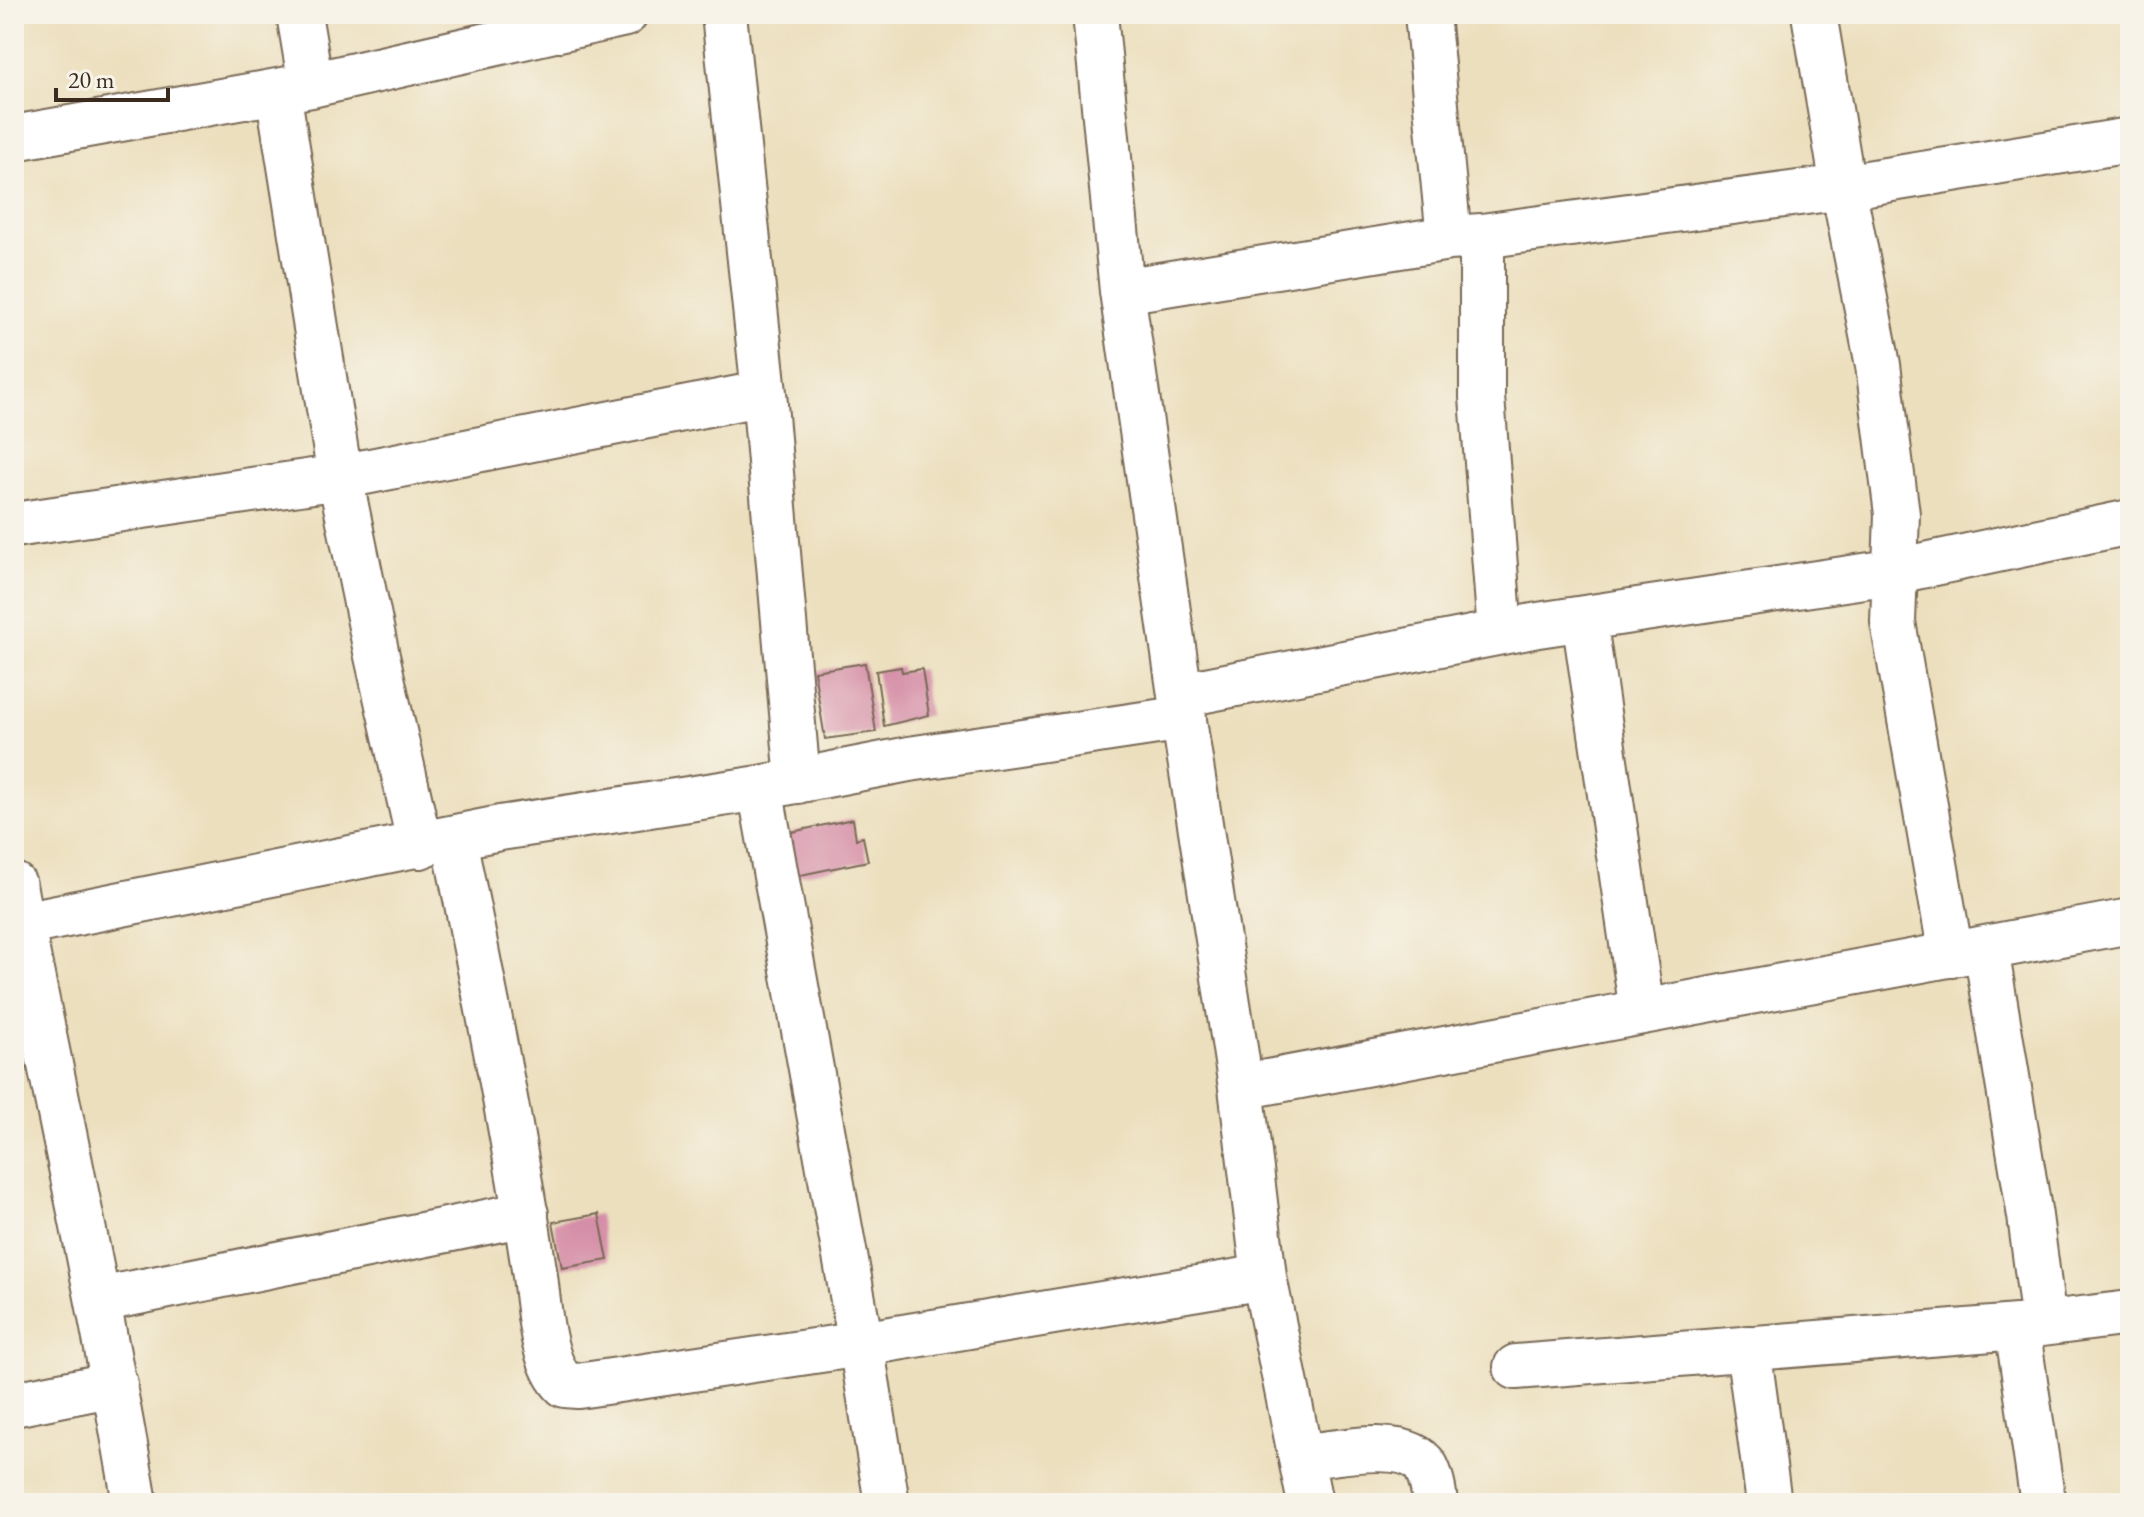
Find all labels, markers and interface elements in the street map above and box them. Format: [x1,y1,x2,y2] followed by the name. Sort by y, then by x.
[56,52,168,102] scale bar
[68,64,115,95] text: 20 m

